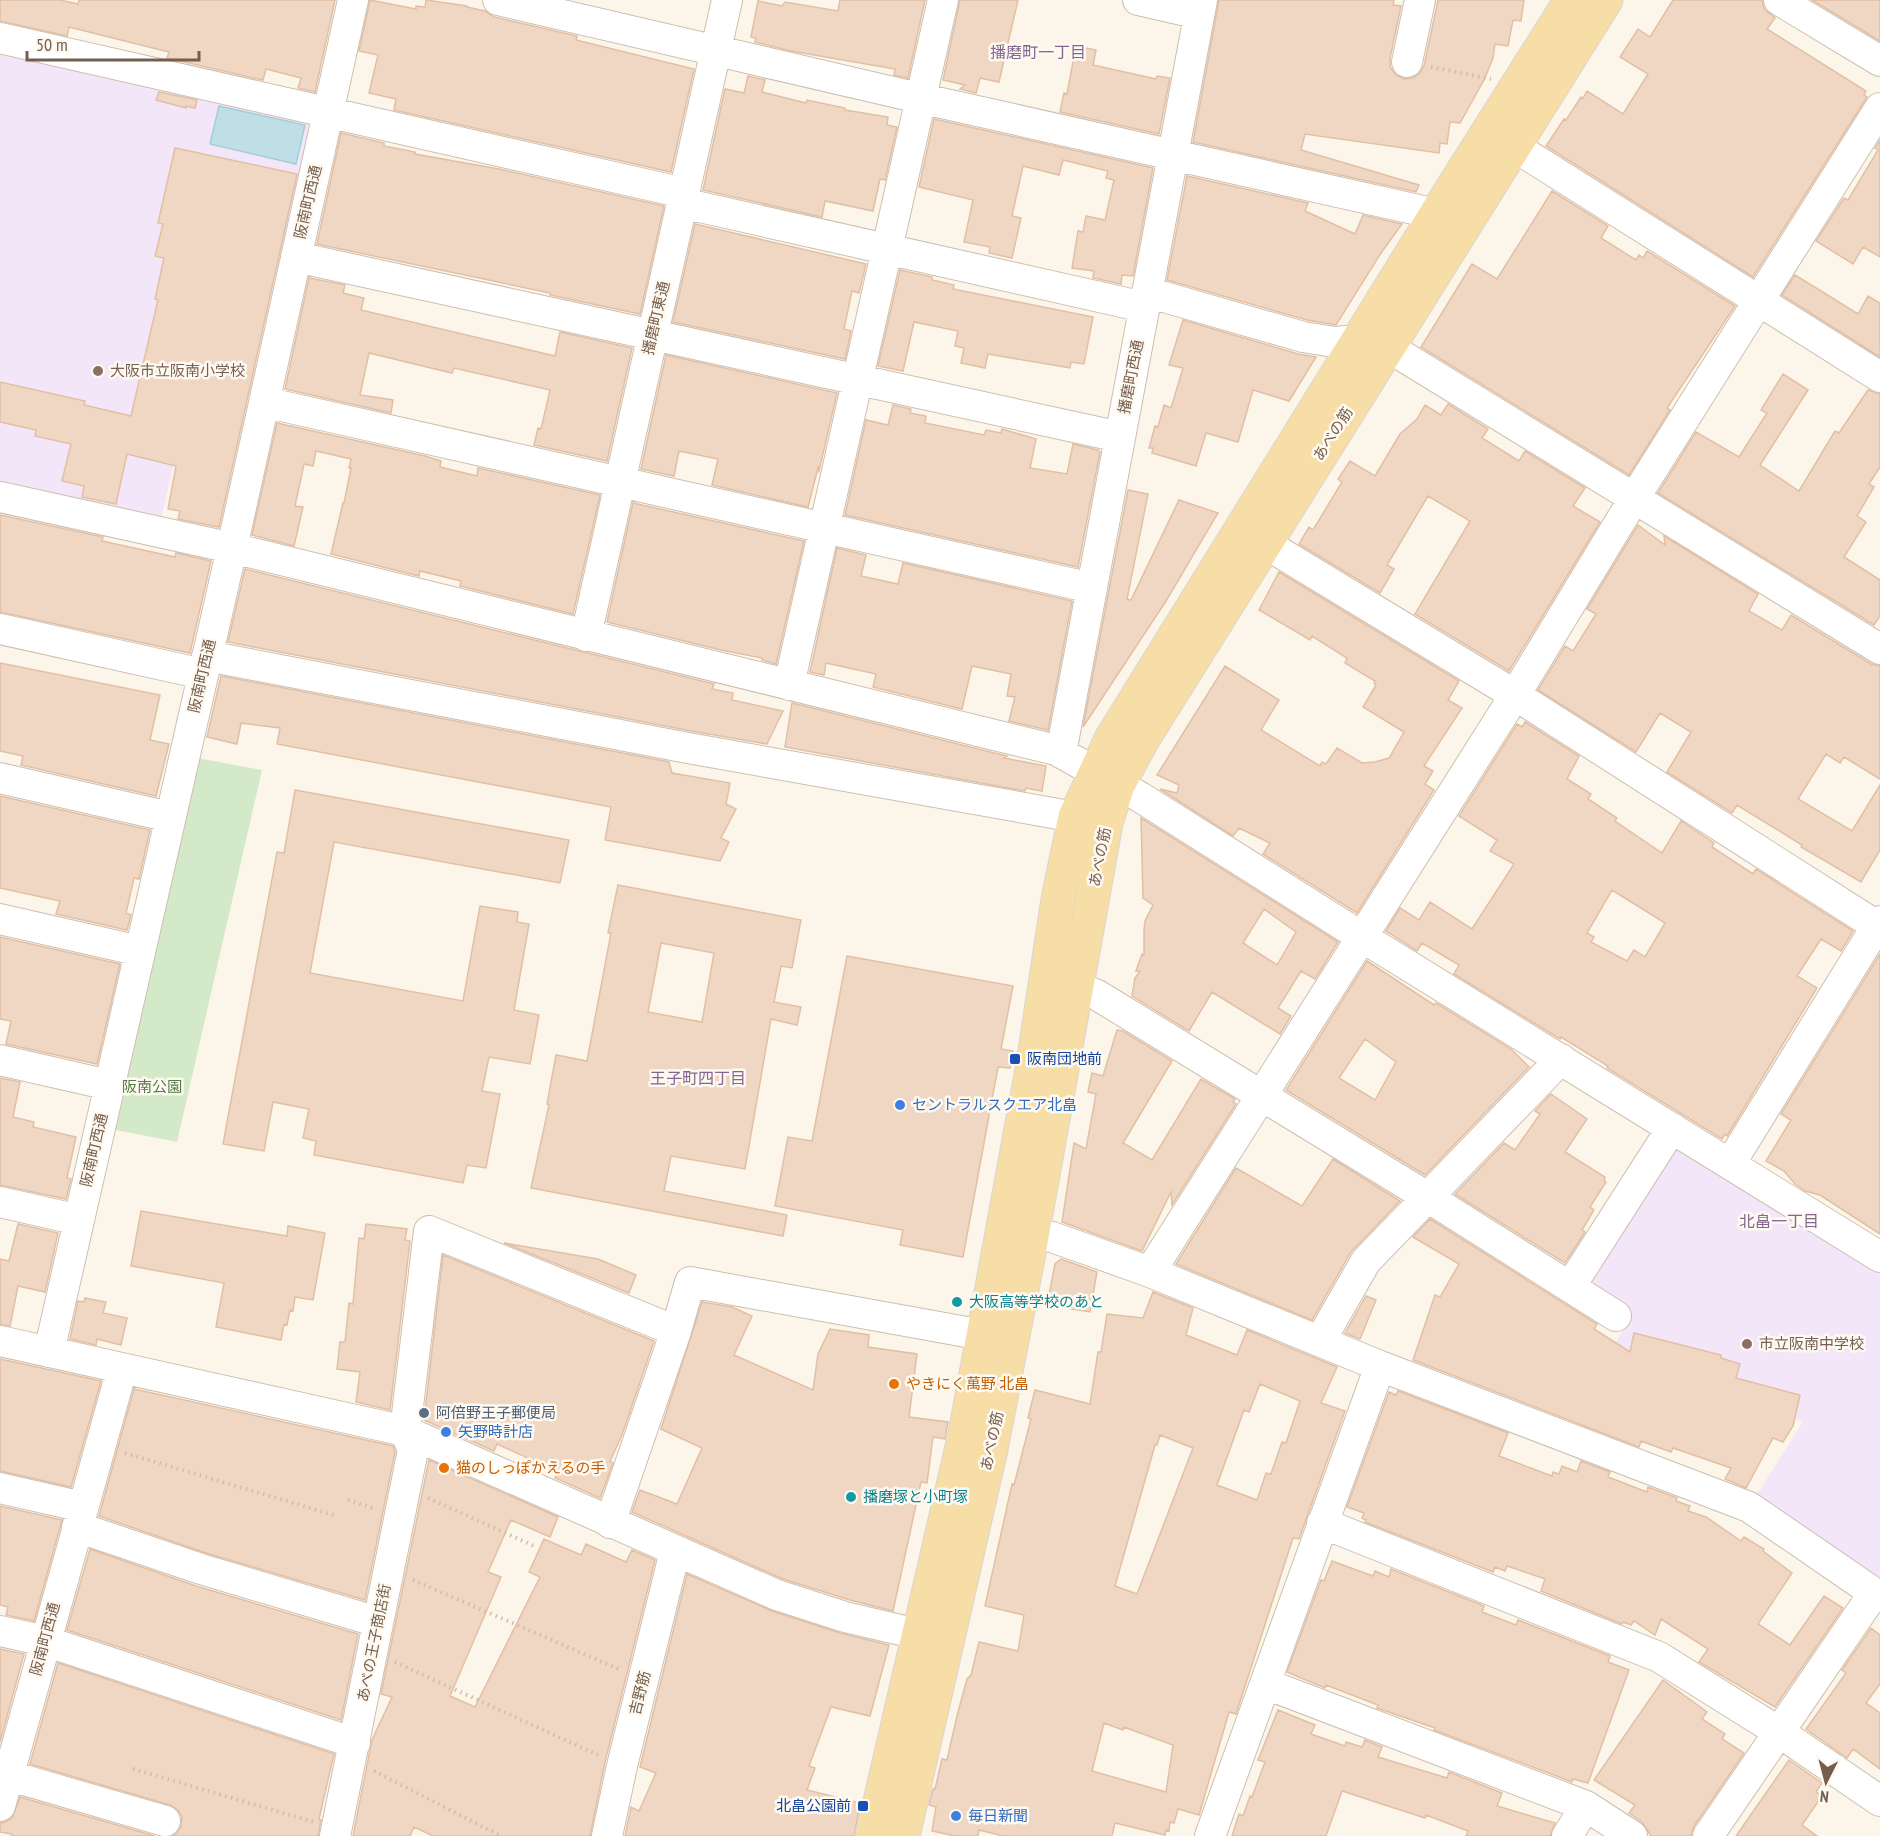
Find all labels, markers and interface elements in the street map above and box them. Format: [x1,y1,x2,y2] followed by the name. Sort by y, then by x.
[27,24,200,62] scale bar
[36,33,68,56] text: 50 m
[990,42,1086,62] district label: 播磨町一丁目
[290,163,325,241] street label: 阪南町西通
[638,279,673,357] street label: 播磨町東通
[1114,338,1147,416] street label: 播磨町西通
[110,361,245,380] place label: 大阪市立阪南小学校
[91,364,105,378] marker: 大阪市立阪南小学校
[1309,403,1357,464] street label: あべの筋
[184,637,219,715] street label: 阪南町西通
[1084,826,1115,888] street label: あべの筋
[1027,1049,1102,1068] place label: 阪南団地前
[1008,1052,1022,1066] marker: 阪南団地前
[650,1068,746,1088] district label: 王子町四丁目
[122,1077,182,1096] park label: 阪南公園
[912,1095,1077,1114] place label: セントラルスクエア北畠
[893,1098,907,1112] marker: セントラルスクエア北畠
[76,1111,111,1189] street label: 阪南町西通
[1739,1211,1819,1231] district label: 北畠一丁目
[969,1292,1104,1311] place label: 大阪高等学校のあと
[950,1295,964,1309] marker: 大阪高等学校のあと
[1759,1334,1864,1353] place label: 市立阪南中学校
[1740,1337,1754,1351] marker: 市立阪南中学校
[906,1374,1029,1393] place label: やきにく萬野 北畠
[887,1377,901,1391] marker: やきにく萬野 北畠
[436,1403,556,1422] place label: 阿倍野王子郵便局
[417,1406,431,1420] marker: 阿倍野王子郵便局
[976,1410,1007,1472] street label: あべの筋
[458,1422,533,1441] place label: 矢野時計店
[439,1425,453,1439] marker: 矢野時計店
[456,1458,606,1477] place label: 猫のしっぽかえるの手
[437,1461,451,1475] marker: 猫のしっぽかえるの手
[863,1487,968,1506] place label: 播磨塚と小町塚
[844,1490,858,1504] marker: 播磨塚と小町塚
[353,1582,394,1704] street label: あべの王子商店街
[26,1600,63,1678] street label: 阪南町西通
[625,1669,654,1717] street label: 吉野筋
[1796,1752,1856,1812] north arrow
[1819,1787,1830,1807] text: N
[776,1796,851,1815] place label: 北畠公園前
[856,1799,870,1813] marker: 北畠公園前
[968,1806,1028,1825] place label: 毎日新聞
[949,1809,963,1823] marker: 毎日新聞

